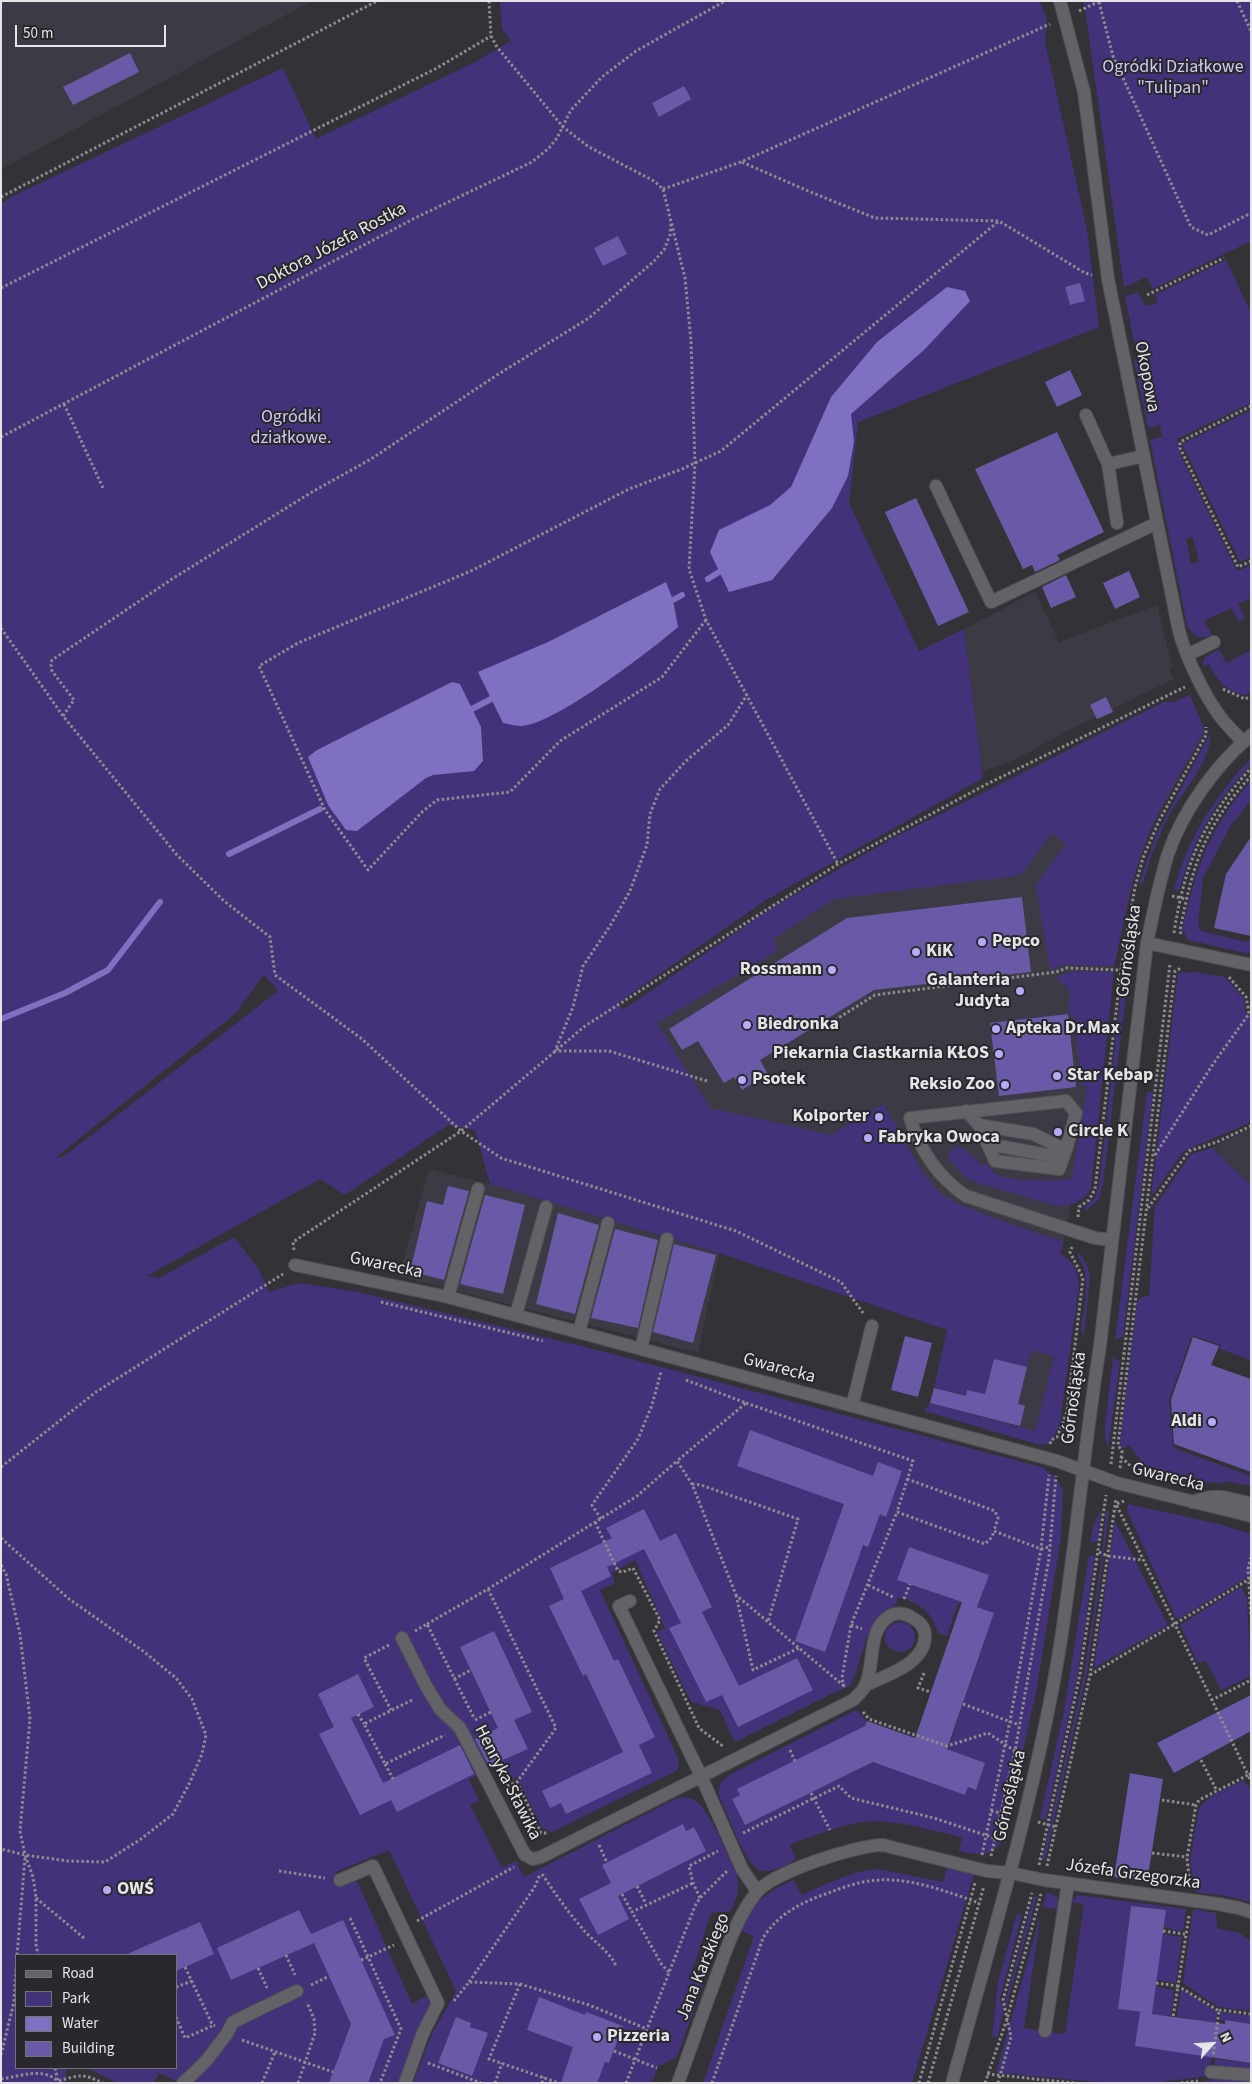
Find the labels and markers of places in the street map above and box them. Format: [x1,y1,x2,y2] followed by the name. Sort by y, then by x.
[992,931,1040,953] place label: Pepco
[976,936,988,948] marker: Pepco
[926,941,953,963] place label: KiK
[910,946,922,958] marker: KiK
[740,959,822,981] place label: Rossmann
[826,964,838,976] marker: Rossmann
[927,970,1010,1012] place label: Galanteria Judyta
[1014,985,1026,997] marker: Galanteria Judyta
[757,1014,839,1036] place label: Biedronka
[1006,1018,1120,1040] place label: Apteka Dr.Max
[741,1019,753,1031] marker: Biedronka
[990,1023,1002,1035] marker: Apteka Dr.Max
[773,1043,989,1065] place label: Piekarnia Ciastkarnia KŁOS
[993,1048,1005,1060] marker: Piekarnia Ciastkarnia KŁOS
[1067,1065,1153,1087] place label: Star Kebap
[752,1069,806,1091] place label: Psotek
[1051,1070,1063,1082] marker: Star Kebap
[736,1074,748,1086] marker: Psotek
[909,1074,995,1096] place label: Reksio Zoo
[999,1079,1011,1091] marker: Reksio Zoo
[793,1106,869,1128] place label: Kolporter
[873,1111,885,1123] marker: Kolporter
[1068,1121,1128,1143] place label: Circle K
[1052,1126,1064,1138] marker: Circle K
[878,1127,1000,1149] place label: Fabryka Owoca
[862,1132,874,1144] marker: Fabryka Owoca
[1171,1411,1202,1433] place label: Aldi
[1206,1416,1218,1428] marker: Aldi
[117,1879,154,1901] place label: OWŚ
[101,1884,113,1896] marker: OWŚ
[607,2026,670,2048] place label: Pizzeria
[591,2031,603,2043] marker: Pizzeria

